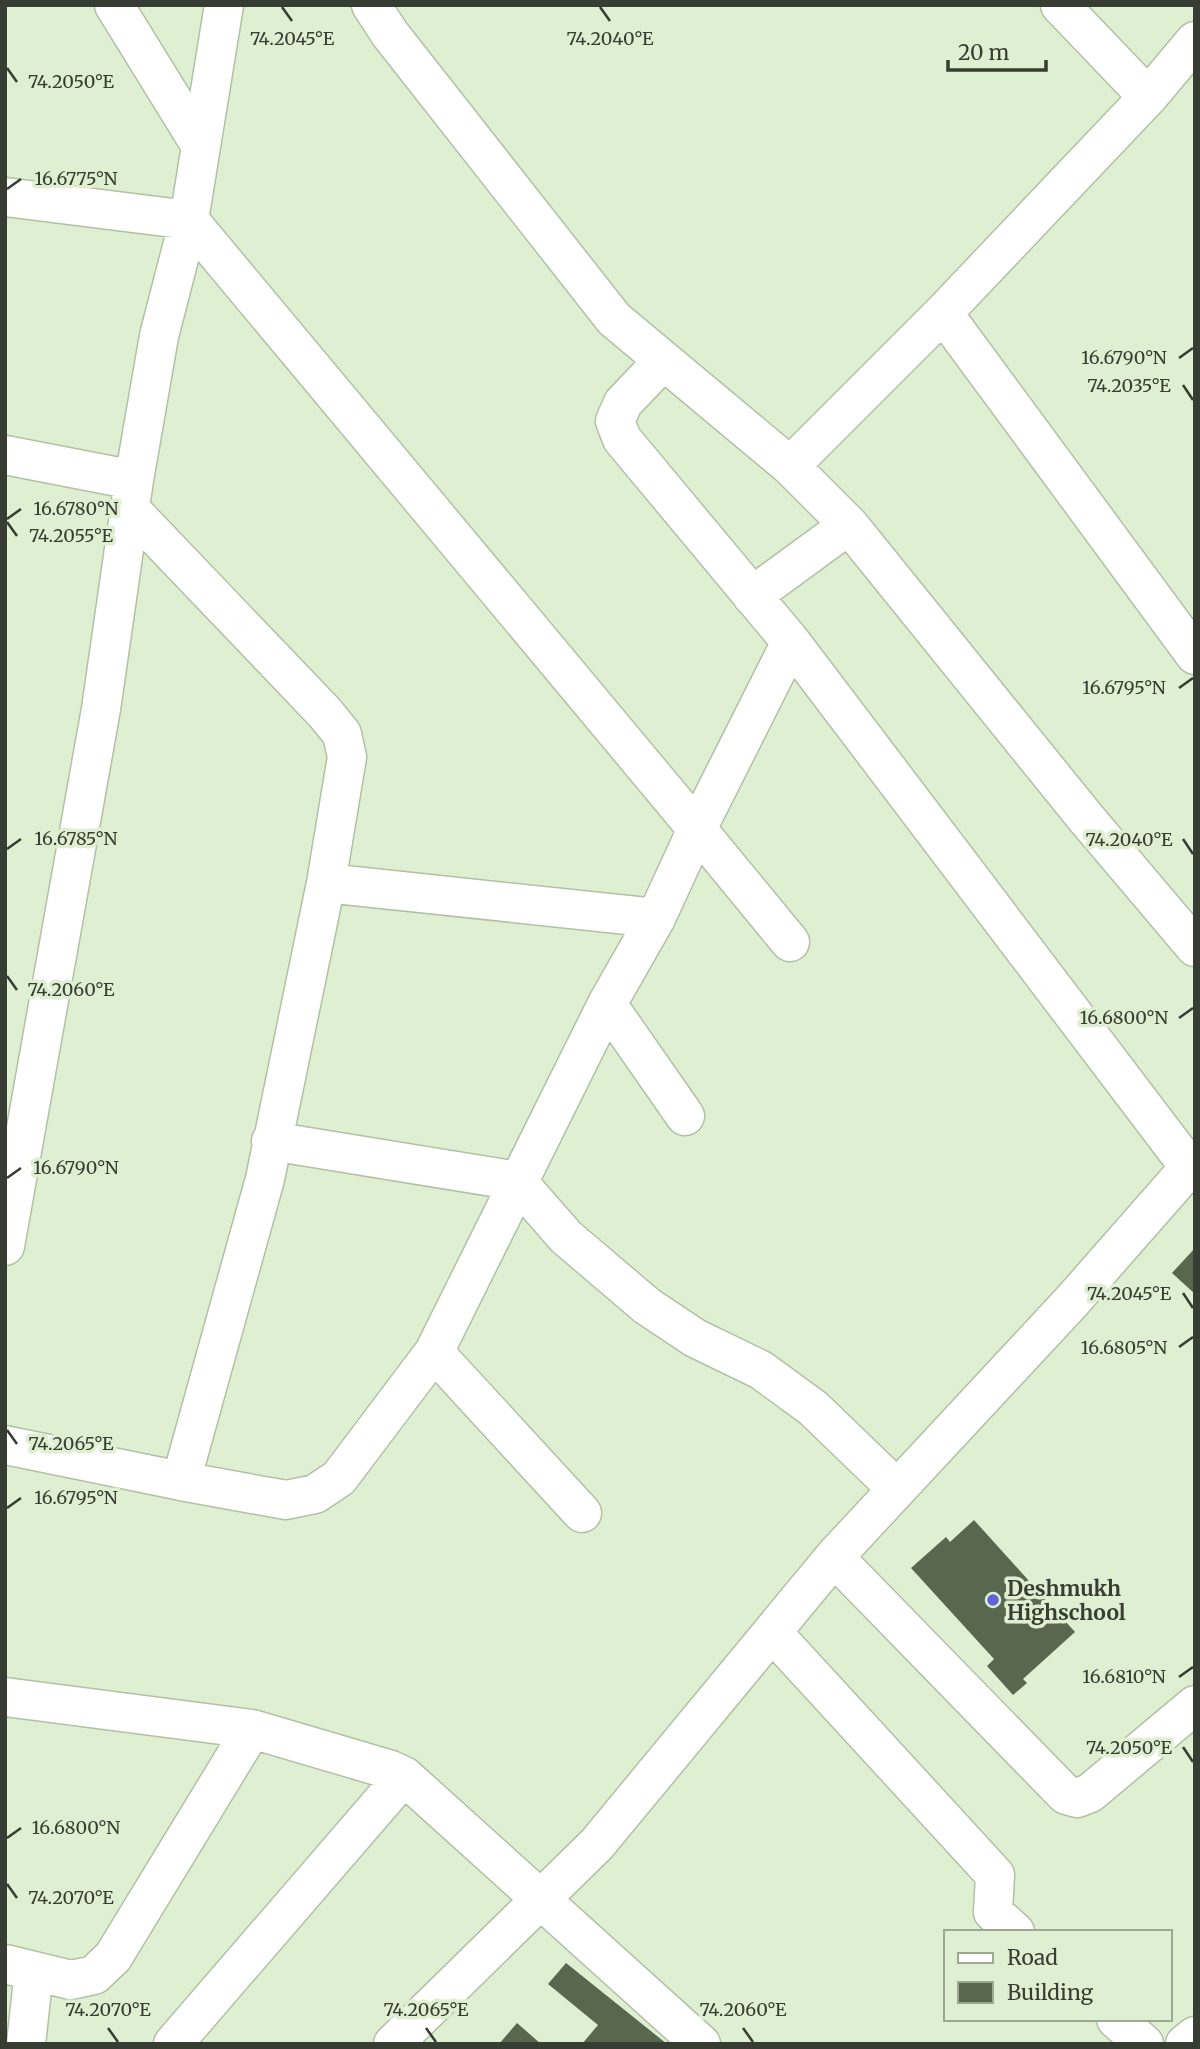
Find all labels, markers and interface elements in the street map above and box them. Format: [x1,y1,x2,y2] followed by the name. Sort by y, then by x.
[250,27,335,50] text: 74.2045°E
[567,27,654,50] text: 74.2040°E
[948,28,1046,72] scale bar
[958,39,1010,66] text: 20 m
[28,70,115,93] text: 74.2050°E
[35,167,118,190] text: 16.6775°N
[1081,346,1167,369] text: 16.6790°N
[1087,374,1171,397] text: 74.2035°E
[34,497,119,520] text: 16.6780°N
[29,524,114,547] text: 74.2055°E
[1082,676,1166,699] text: 16.6795°N
[35,827,117,850] text: 16.6785°N
[1086,828,1173,851] text: 74.2040°E
[27,978,115,1001] text: 74.2060°E
[1080,1006,1168,1029] text: 16.6800°N
[33,1156,119,1179] text: 16.6790°N
[1087,1282,1172,1305] text: 74.2045°E
[1081,1336,1167,1359] text: 16.6805°N
[29,1432,114,1455] text: 74.2065°E
[34,1486,118,1509] text: 16.6795°N
[1007,1575,1126,1626] place label: Deshmukh Highschool
[985,1592,1001,1608] marker: Deshmukh Highschool
[1082,1665,1166,1688] text: 16.6810°N
[1086,1736,1173,1759] text: 74.2050°E
[32,1816,120,1839] text: 16.6800°N
[28,1886,114,1909] text: 74.2070°E
[944,1930,1172,2021] legend
[1007,1944,1058,1971] text: Road
[1007,1979,1094,2006] text: Building
[65,1998,151,2021] text: 74.2070°E
[384,1998,469,2021] text: 74.2065°E
[699,1998,787,2021] text: 74.2060°E

